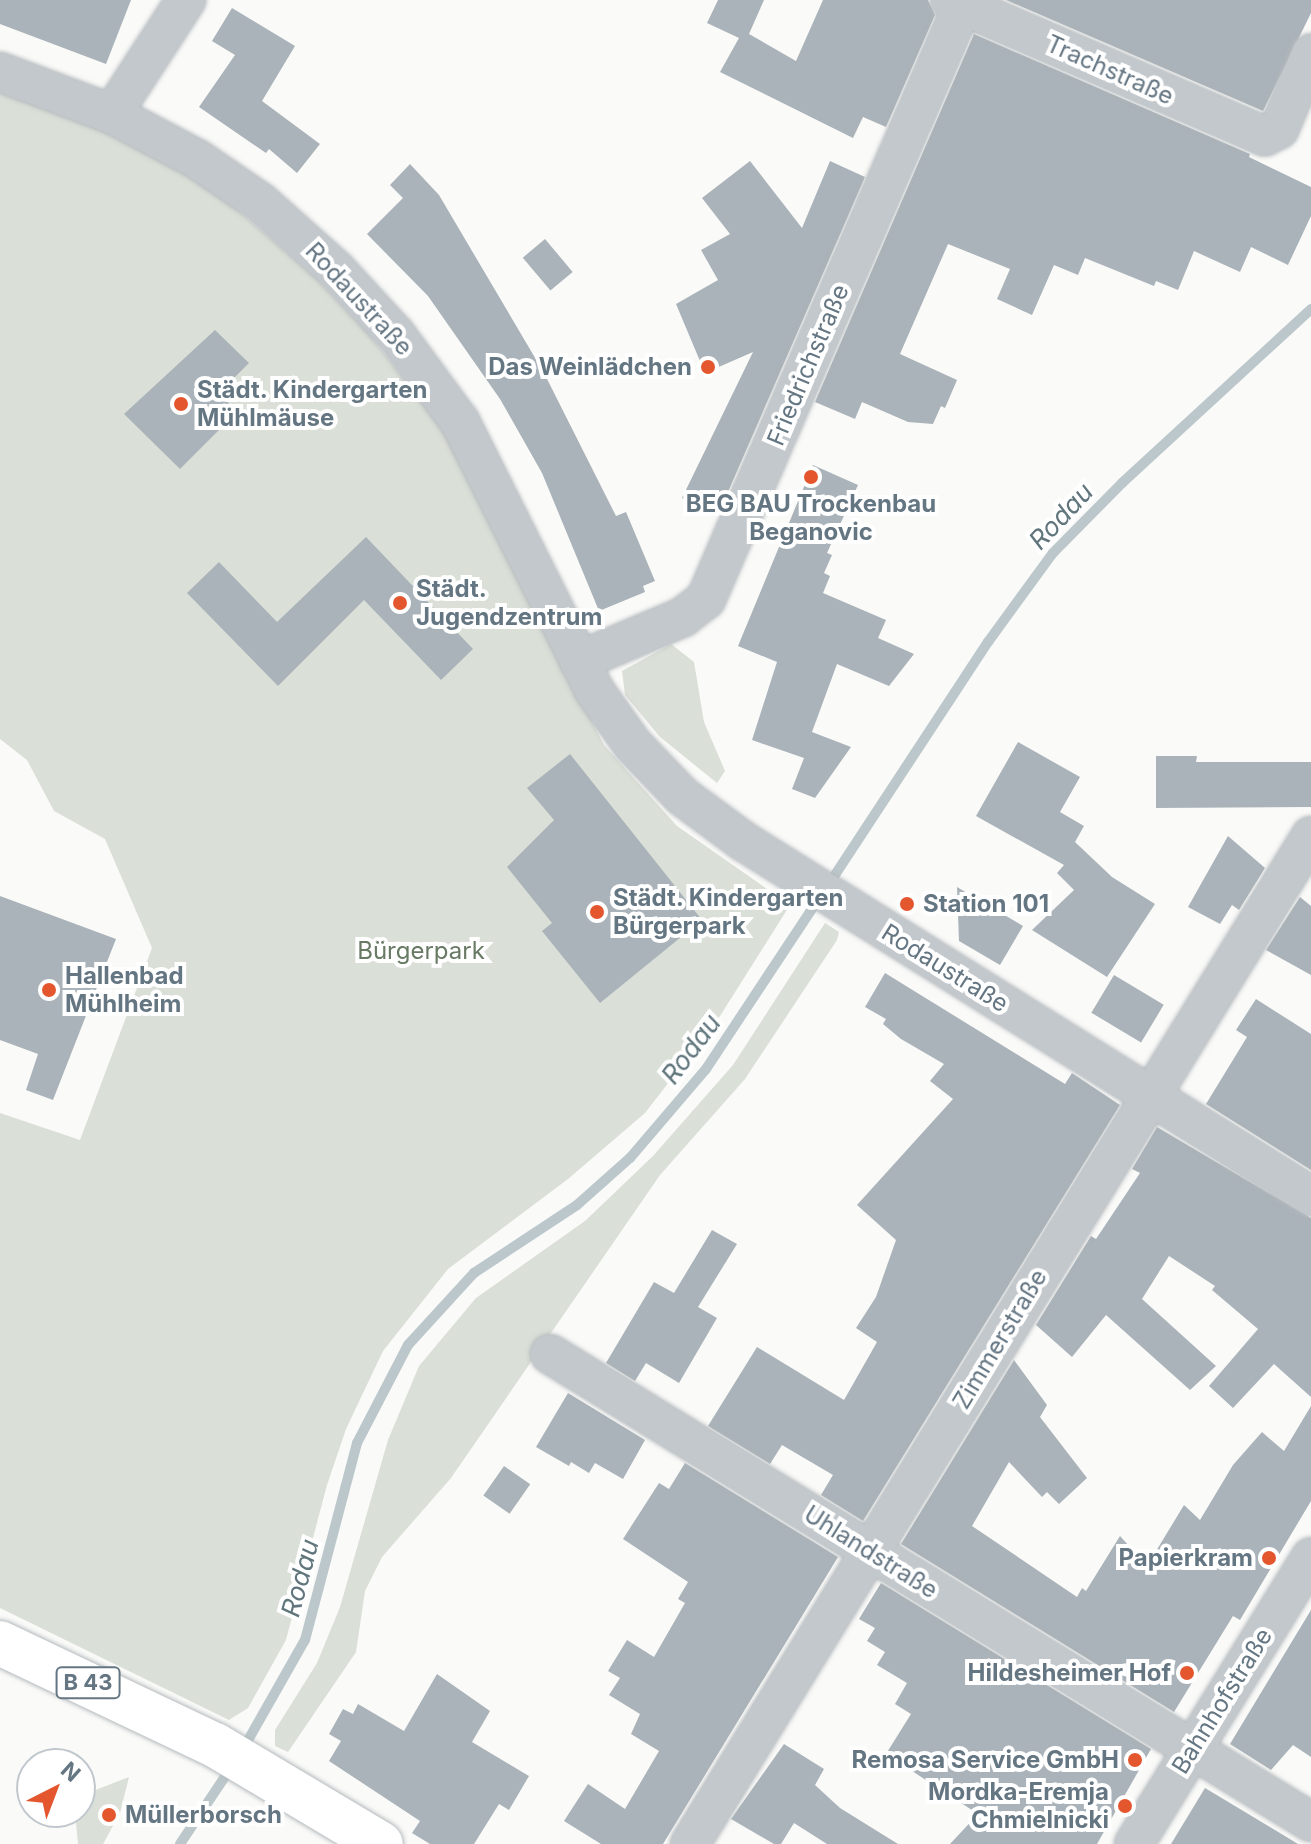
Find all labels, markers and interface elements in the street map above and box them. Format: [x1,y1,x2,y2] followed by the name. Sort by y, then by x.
[1042,29,1178,111] street label: Trachstraße
[299,237,419,361] street label: Rodaustraße
[761,280,855,450] street label: Friedrichstraße
[488,353,692,381] place label: Das Weinlädchen
[699,358,717,376] marker: Das Weinlädchen
[197,376,428,432] place label: Städt. Kindergarten Mühlmäuse
[172,395,190,413] marker: Städt. Kindergarten Mühlmäuse
[802,468,820,486] marker: BEG BAU Trockenbau Beganovic
[1023,476,1099,556] water label: Rodau
[686,490,936,546] place label: BEG BAU Trockenbau Beganovic
[416,575,602,631] place label: Städt. Jugendzentrum
[391,594,409,612] marker: Städt. Jugendzentrum
[613,884,844,940] place label: Städt. Kindergarten Bürgerpark
[923,890,1049,918] place label: Station 101
[898,895,916,913] marker: Station 101
[588,903,606,921] marker: Städt. Kindergarten Bürgerpark
[876,918,1014,1018] street label: Rodaustraße
[357,937,485,965] park label: Bürgerpark
[65,962,184,1018] place label: Hallenbad Mühlheim
[40,981,58,999] marker: Hallenbad Mühlheim
[655,1008,727,1090] water label: Rodau
[947,1264,1053,1414] street label: Zimmerstraße
[799,1500,943,1604] street label: Uhlandstraße
[275,1536,325,1620] water label: Rodau
[1119,1544,1253,1572] place label: Papierkram
[1260,1549,1278,1567] marker: Papierkram
[1166,1623,1278,1779] street label: Bahnhofstraße
[968,1659,1171,1687] place label: Hildesheimer Hof
[1178,1664,1196,1682] marker: Hildesheimer Hof
[54,1665,122,1701] road number: B 43
[851,1746,1119,1774] place label: Remosa Service GmbH
[16,1748,96,1828] north arrow
[1126,1751,1144,1769] marker: Remosa Service GmbH
[56,1756,86,1787] text: N
[928,1778,1109,1834] place label: Mordka-Eremja Chmielnicki
[1116,1797,1134,1815] marker: Mordka-Eremja Chmielnicki
[125,1801,282,1829] place label: Müllerborsch
[100,1806,118,1824] marker: Müllerborsch

